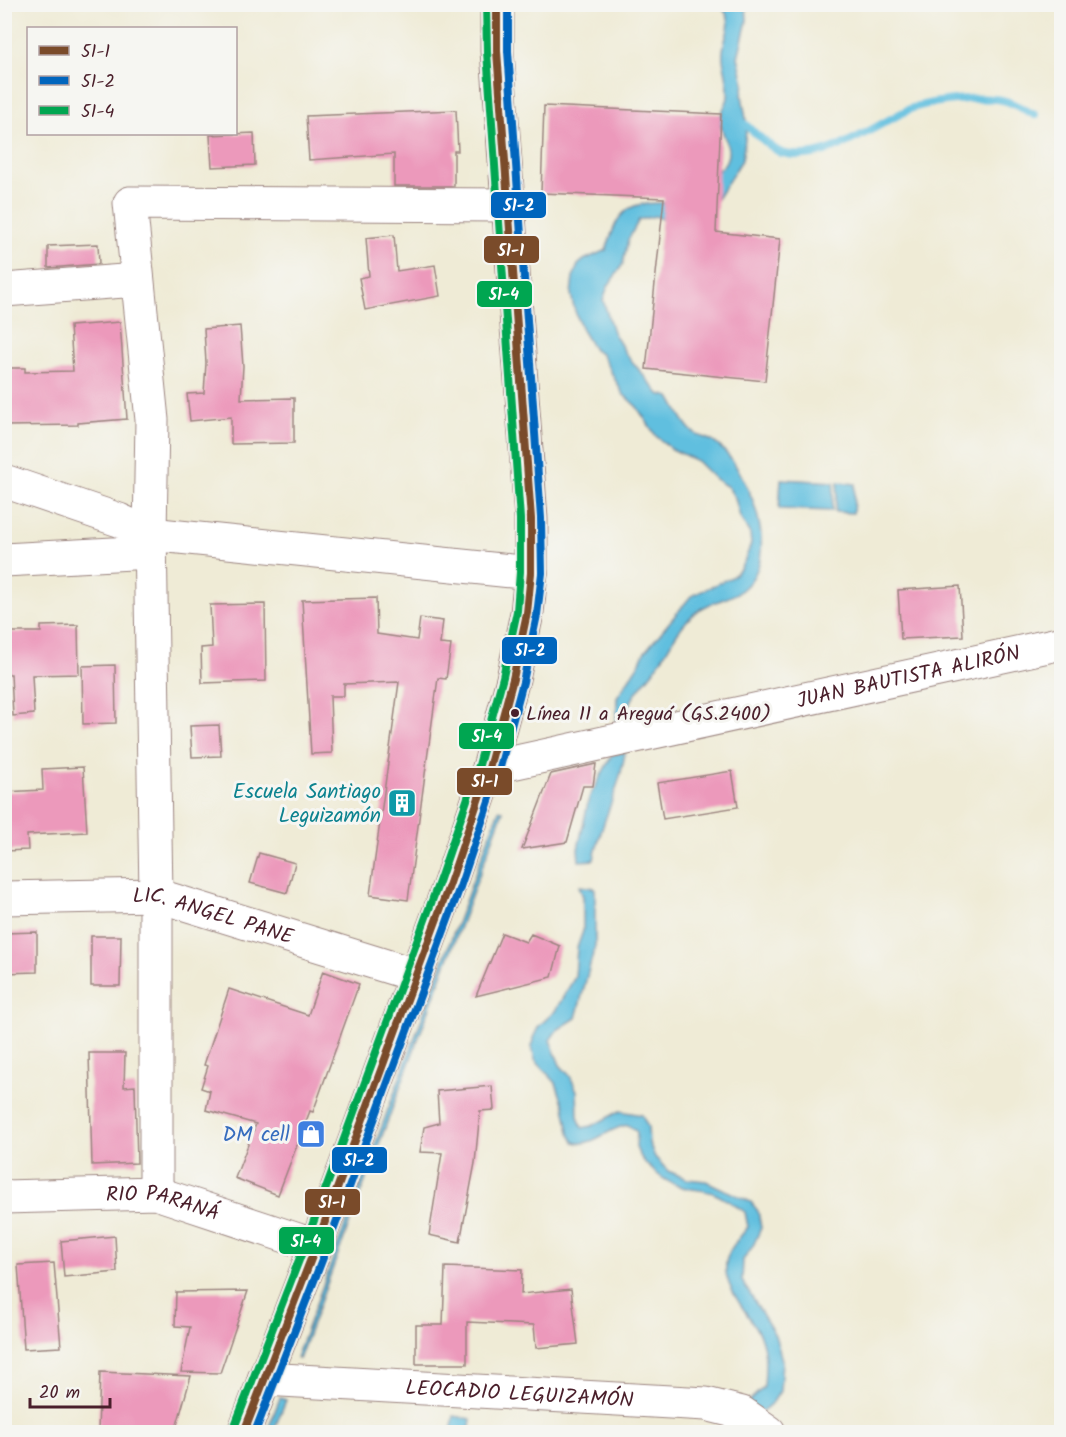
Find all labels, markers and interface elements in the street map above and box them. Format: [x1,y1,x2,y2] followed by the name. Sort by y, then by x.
[27,27,237,135] legend
[81,38,110,67] text: 51-1
[81,68,115,97] text: 51-2
[81,98,115,127] text: 51-4
[490,191,547,219] line badge: 51-2
[503,194,534,219] text: 51-2
[483,235,540,264] line badge: 51-1
[497,239,524,264] text: 51-1
[476,280,533,308] line badge: 51-4
[488,283,519,308] text: 51-4
[501,636,558,665] line badge: 51-2
[794,638,1023,718] street label: JUAN BAUTISTA ALIRÓN
[514,639,545,664] text: 51-2
[526,699,771,731] place label: Línea 11 a Areguá (GS.2400)
[509,707,521,719] marker: Línea 11 a Areguá (GS.2400)
[458,722,515,750] line badge: 51-4
[471,725,502,750] text: 51-4
[456,767,513,796] line badge: 51-1
[471,770,498,795] text: 51-1
[233,776,381,833] place label: Escuela Santiago Leguizamón
[386,787,418,819] building icon: Escuela Santiago Leguizamón
[132,879,298,955] street label: LIC. ANGEL PANE
[295,1118,327,1150] shop icon: DM cell
[222,1119,290,1152] place label: DM cell
[331,1146,388,1174] line badge: 51-2
[343,1149,374,1174] text: 51-2
[105,1178,223,1231] street label: RIO PARANÁ
[304,1188,361,1216] line badge: 51-1
[318,1191,345,1216] text: 51-1
[278,1226,335,1255] line badge: 51-4
[290,1230,321,1255] text: 51-4
[30,1371,110,1409] scale bar
[404,1372,635,1418] street label: LEOCADIO LEGUIZAMÓN
[39,1379,80,1408] text: 20 m

